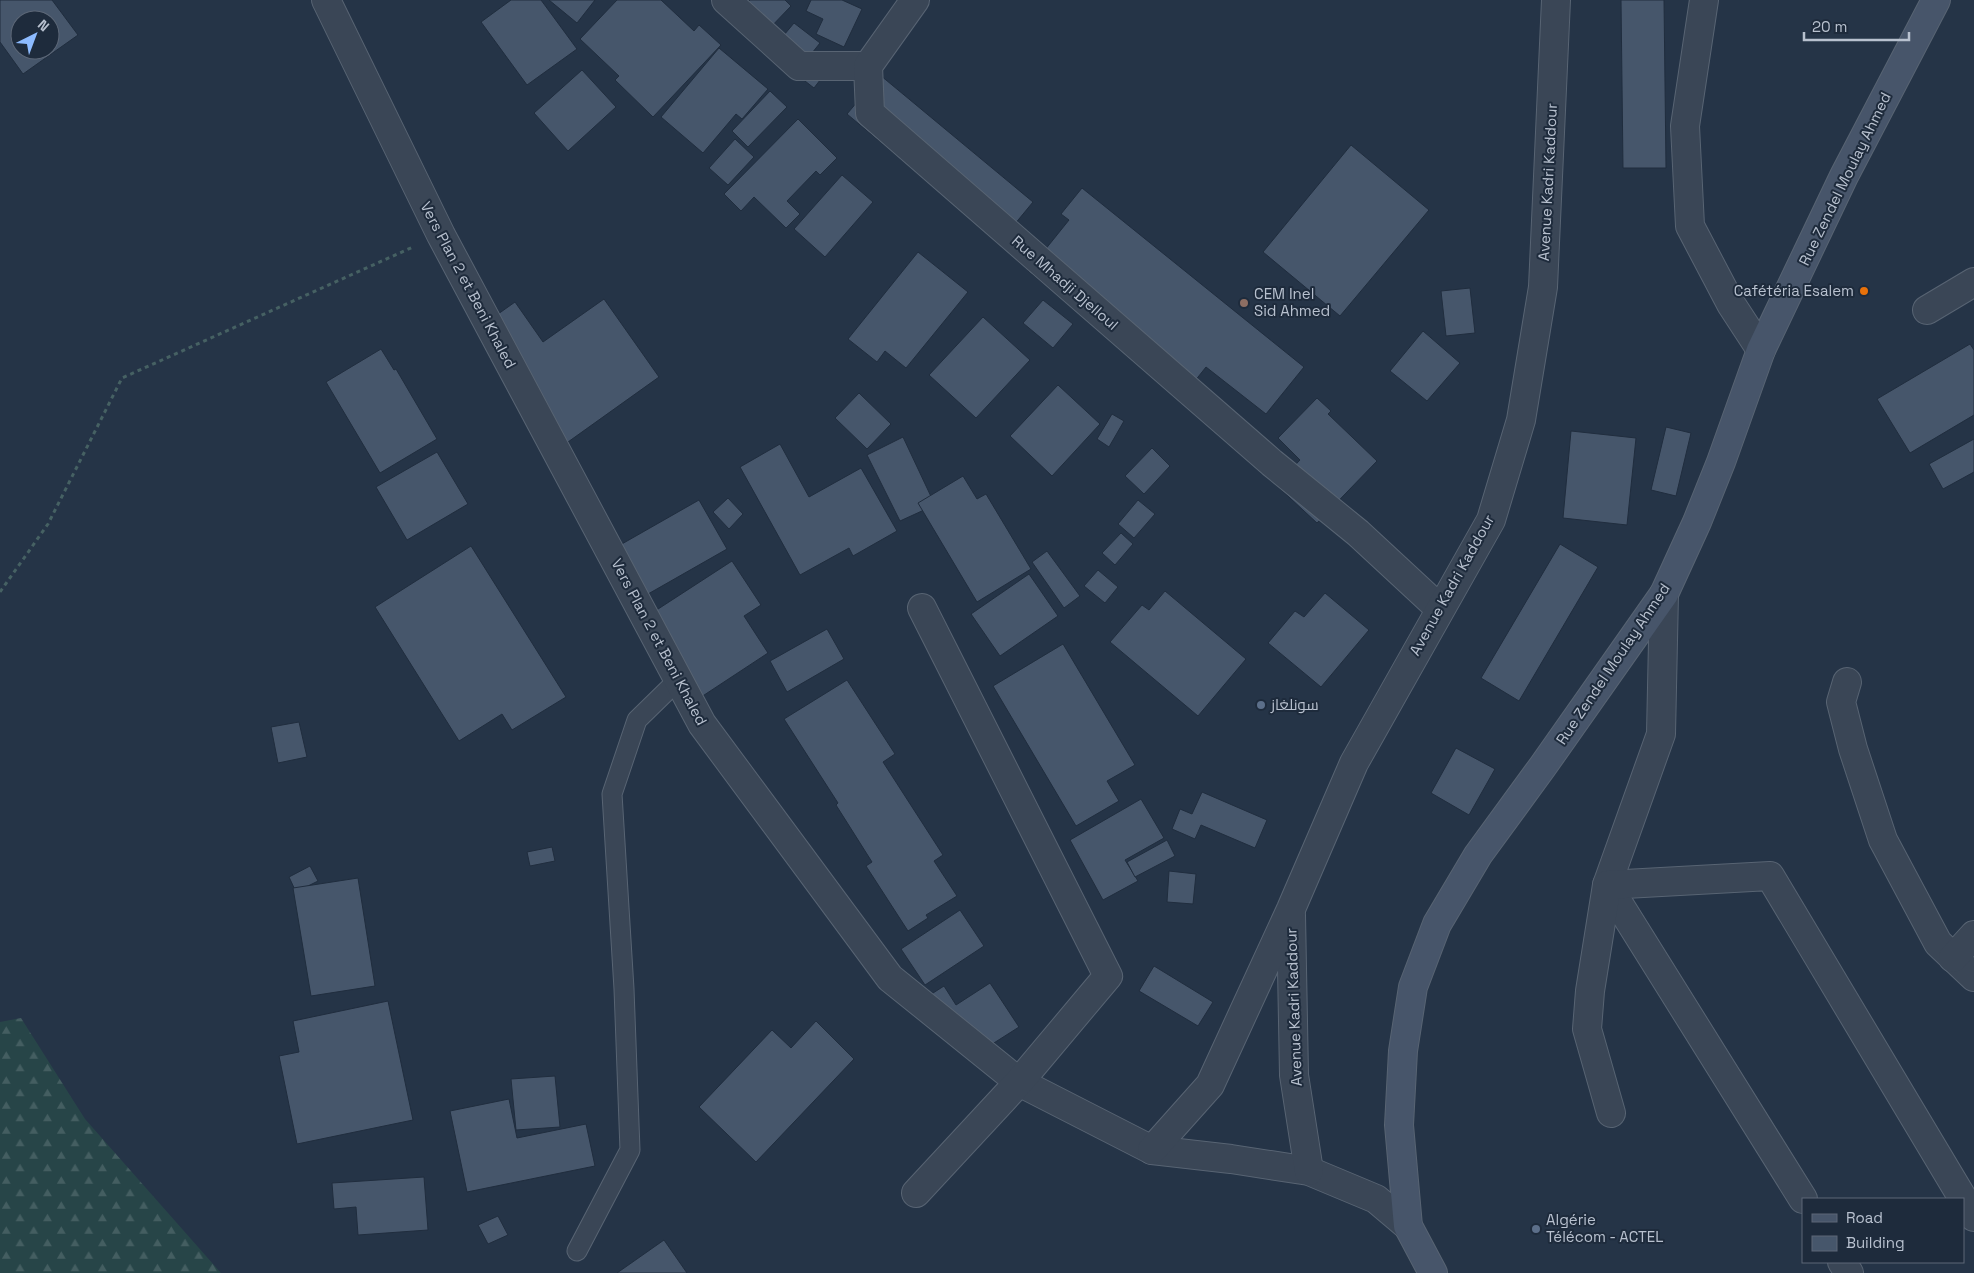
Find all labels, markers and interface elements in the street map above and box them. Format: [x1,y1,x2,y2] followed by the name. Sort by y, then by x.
[10,10,60,60] north arrow
[1804,10,1909,42] scale bar
[34,16,53,35] text: N
[1812,17,1847,36] text: 20 m
[1794,89,1895,269] street label: Rue Zendel Moulay Ahmed
[1534,102,1561,261] street label: Avenue Kadri Kaddour
[416,198,521,371] street label: Vers Plan 2 et Beni Khaled
[1008,231,1122,334] street label: Rue Mhadji Djelloul
[1734,281,1854,300] place label: Cafétéria Esalem
[1254,284,1330,320] place label: CEM Inel Sid Ahmed
[1858,285,1870,297] marker: Cafétéria Esalem
[1238,297,1250,309] marker: CEM Inel Sid Ahmed
[1405,511,1498,659] street label: Avenue Kadri Kaddour
[607,555,712,728] street label: Vers Plan 2 et Beni Khaled
[1551,579,1674,748] street label: Rue Zendel Moulay Ahmed
[1270,695,1319,714] place label: سونلغاز
[1255,699,1267,711] marker: سونلغاز
[1281,927,1306,1086] street label: Avenue Kadri Kaddour
[1802,1198,1964,1263] legend
[1846,1208,1883,1227] text: Road
[1546,1210,1664,1246] place label: Algérie Télécom - ACTEL
[1530,1223,1542,1235] marker: Algérie Télécom - ACTEL
[1846,1233,1905,1252] text: Building

